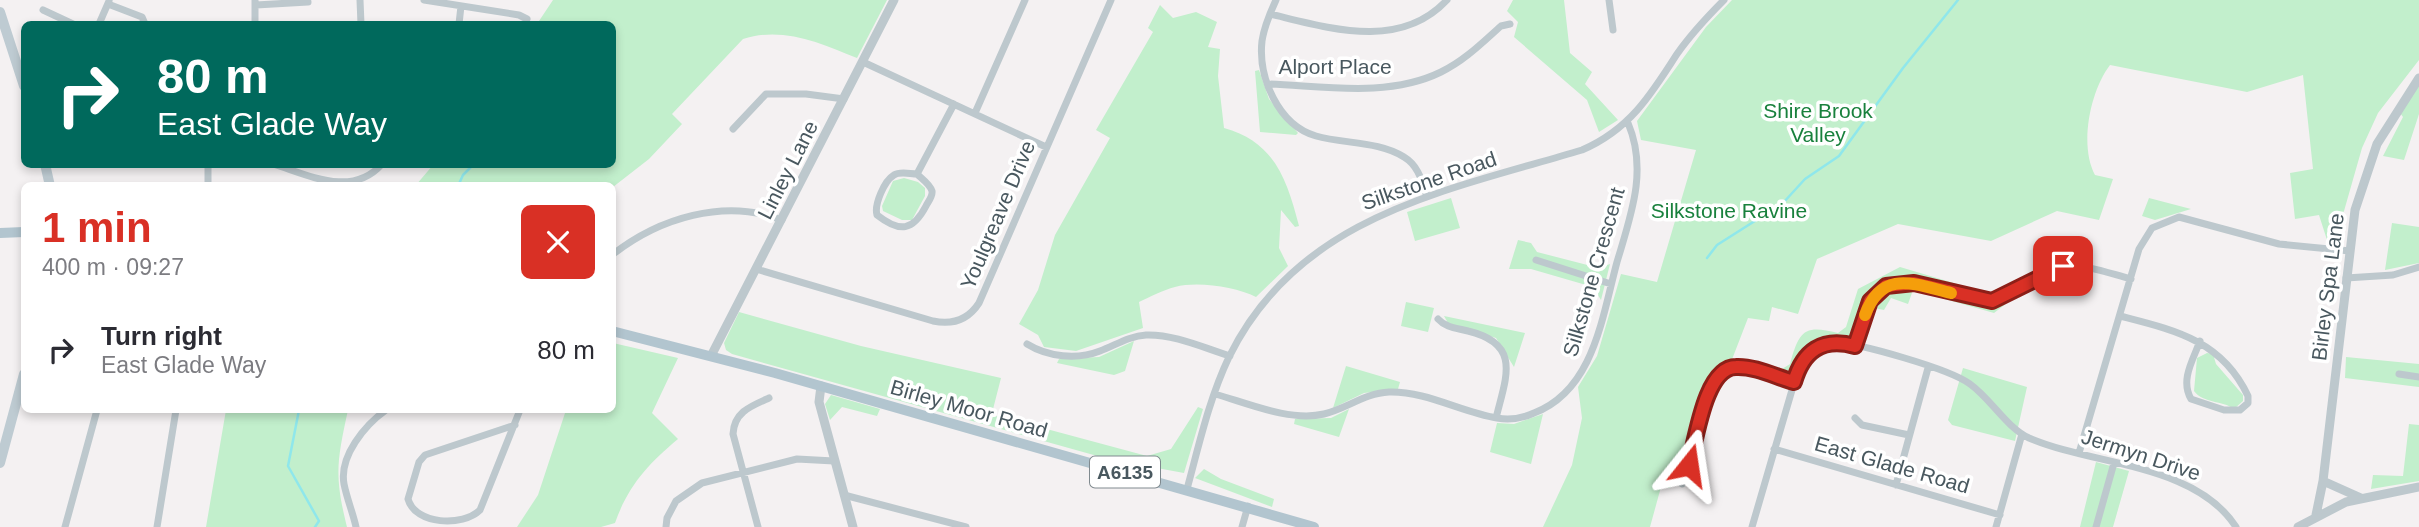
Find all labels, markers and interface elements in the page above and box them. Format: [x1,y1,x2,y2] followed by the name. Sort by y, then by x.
[42,49,133,140] icon: right
[157,49,269,103] text: 80 m
[1278,55,1392,78] street label: Alport Place
[1763,99,1873,146] park label: Shire Brook Valley
[157,106,387,142] text: East Glade Way
[753,117,822,223] street label: Linley Lane
[956,137,1039,293] street label: Youlgreave Drive
[1358,147,1499,214] street label: Silkstone Road
[1558,184,1629,359] street label: Silkstone Crescent
[1651,199,1807,222] park label: Silkstone Ravine
[42,204,152,251] text: 1 min
[521,205,595,279] button: close
[2307,212,2348,362] street label: Birley Spa Lane
[2033,236,2093,296] pin
[2044,247,2082,285] icon: arrive
[42,254,184,280] text: 400 m · 09:27
[101,321,222,351] text: Turn right
[42,331,80,369] icon: right
[537,335,595,365] text: 80 m
[101,352,266,378] text: East Glade Way
[888,375,1050,442] street label: Birley Moor Road
[2079,424,2204,485] street label: Jermyn Drive
[1652,428,1726,502] position arrow
[1812,431,1972,498] street label: East Glade Road
[1090,457,1160,488] road number: A6135

